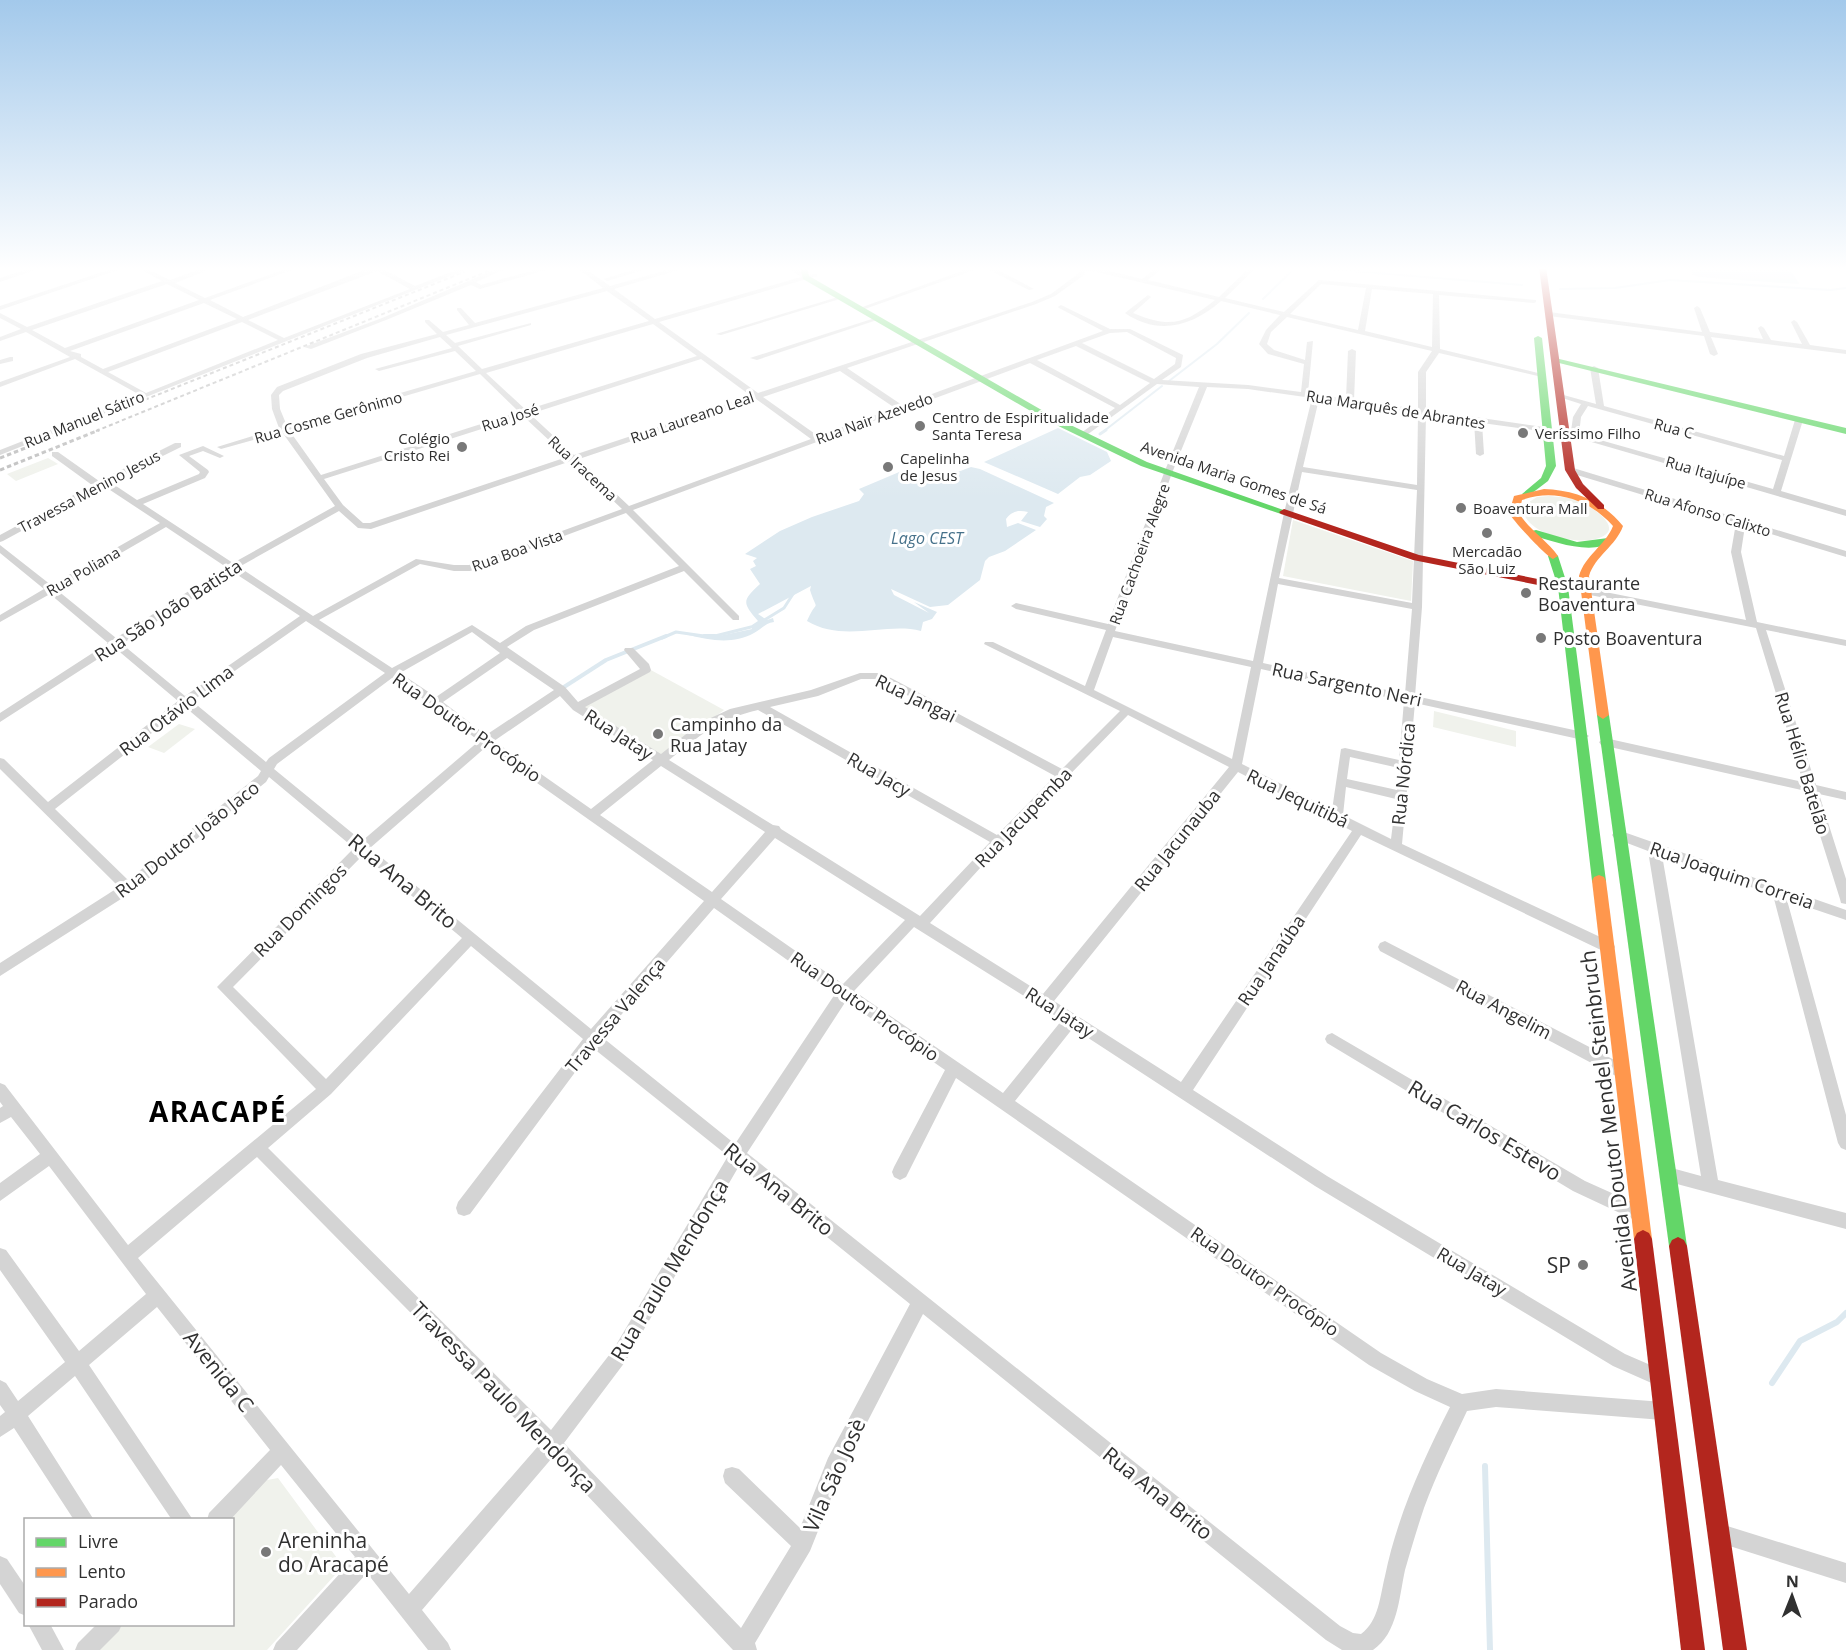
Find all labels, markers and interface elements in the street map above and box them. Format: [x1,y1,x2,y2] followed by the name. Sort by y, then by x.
[1305,385,1487,433] street label: Rua Marquês de Abrantes
[21,386,147,452] street label: Rua Manuel Sátiro
[252,386,404,448] street label: Rua Cosme Gerônimo
[628,386,756,448] street label: Rua Laureano Leal
[813,388,935,448] street label: Rua Nair Azevedo
[479,398,541,436] street label: Rua José
[932,407,1109,444] place label: Centro de Espiritualidade Santa Teresa
[1652,413,1696,443] street label: Rua C
[913,419,927,433] marker: Centro de Espiritualidade Santa Teresa
[1535,423,1641,443] place label: Veríssimo Filho
[1516,426,1530,440] marker: Veríssimo Filho
[384,428,450,465] place label: Colégio Cristo Rei
[544,431,622,505] street label: Rua Iracema
[1138,436,1330,518] street label: Avenida Maria Gomes de Sá
[455,440,469,454] marker: Colégio Cristo Rei
[14,445,164,537] street label: Travessa Menino Jesus
[900,448,970,485] place label: Capelinha de Jesus
[1663,451,1749,493] street label: Rua Itajuípe
[881,460,895,474] marker: Capelinha de Jesus
[1104,481,1174,627] street label: Rua Cachoeira Alegre
[1642,483,1774,541] street label: Rua Afonso Calixto
[1473,498,1587,518] place label: Boaventura Mall
[1454,501,1468,515] marker: Boaventura Mall
[469,524,565,576] street label: Rua Boa Vista
[1480,526,1494,540] marker: Mercadão São Luiz
[891,527,965,549] water label: Lago CEST
[1452,541,1522,578] place label: Mercadão São Luiz
[42,542,124,600] street label: Rua Poliana
[90,553,246,667] street label: Rua São João Batista
[1538,571,1640,616] place label: Restaurante Boaventura
[1519,586,1533,600] marker: Restaurante Boaventura
[1553,626,1703,650] place label: Posto Boaventura
[1534,631,1548,645] marker: Posto Boaventura
[1270,656,1424,712] street label: Rua Sargento Neri
[114,659,238,761] street label: Rua Otávio Lima
[388,667,546,787] street label: Rua Doutor Procópio
[872,668,960,728] street label: Rua Jangai
[1770,689,1836,837] street label: Rua Hélio Batelão
[580,703,659,766] street label: Rua Jatay
[670,712,782,757] place label: Campinho da Rua Jatay
[1386,722,1420,826] street label: Rua Nórdica
[651,727,665,741] marker: Campinho da Rua Jatay
[843,746,916,802] street label: Rua Jacy
[969,762,1077,872] street label: Rua Jacupemba
[1243,763,1353,833] street label: Rua Jequitibá
[110,775,264,903] street label: Rua Doutor João Jaco
[1129,784,1225,896] street label: Rua Jacunauba
[343,827,463,935] street label: Rua Ana Brito
[1647,836,1817,914] street label: Rua Joaquim Correia
[248,858,352,962] street label: Rua Domingos
[1232,910,1310,1010] street label: Rua Janaúba
[786,946,944,1066] street label: Rua Doutor Procópio
[1573,949,1643,1293] street label: Avenida Doutor Mendel Steinbruch
[560,952,670,1078] street label: Travessa Valença
[1452,974,1556,1044] street label: Rua Angelim
[1021,981,1100,1044] street label: Rua Jatay
[1403,1073,1567,1187] street label: Rua Carlos Estevo
[149,1092,287,1130] district label: ARACAPÉ
[718,1136,840,1242] street label: Rua Ana Brito
[604,1174,734,1366] street label: Rua Paulo Mendonça
[1186,1221,1344,1341] street label: Rua Doutor Procópio
[1433,1241,1512,1302] street label: Rua Jatay
[1547,1251,1571,1279] place label: SP
[1576,1258,1590,1272] marker: SP
[405,1295,603,1499] street label: Travessa Paulo Mendonça
[178,1325,260,1417] street label: Avenida C
[796,1414,872,1536] street label: Vila São Josè
[1097,1440,1219,1546] street label: Rua Ana Brito
[24,1518,234,1626] legend
[278,1526,389,1578] place label: Areninha do Aracapé
[78,1529,118,1553] text: Livre
[259,1545,273,1559] marker: Areninha do Aracapé
[78,1559,126,1583] text: Lento
[1762,1566,1822,1626] north arrow
[1786,1570,1799,1592] text: N
[78,1589,138,1613] text: Parado

